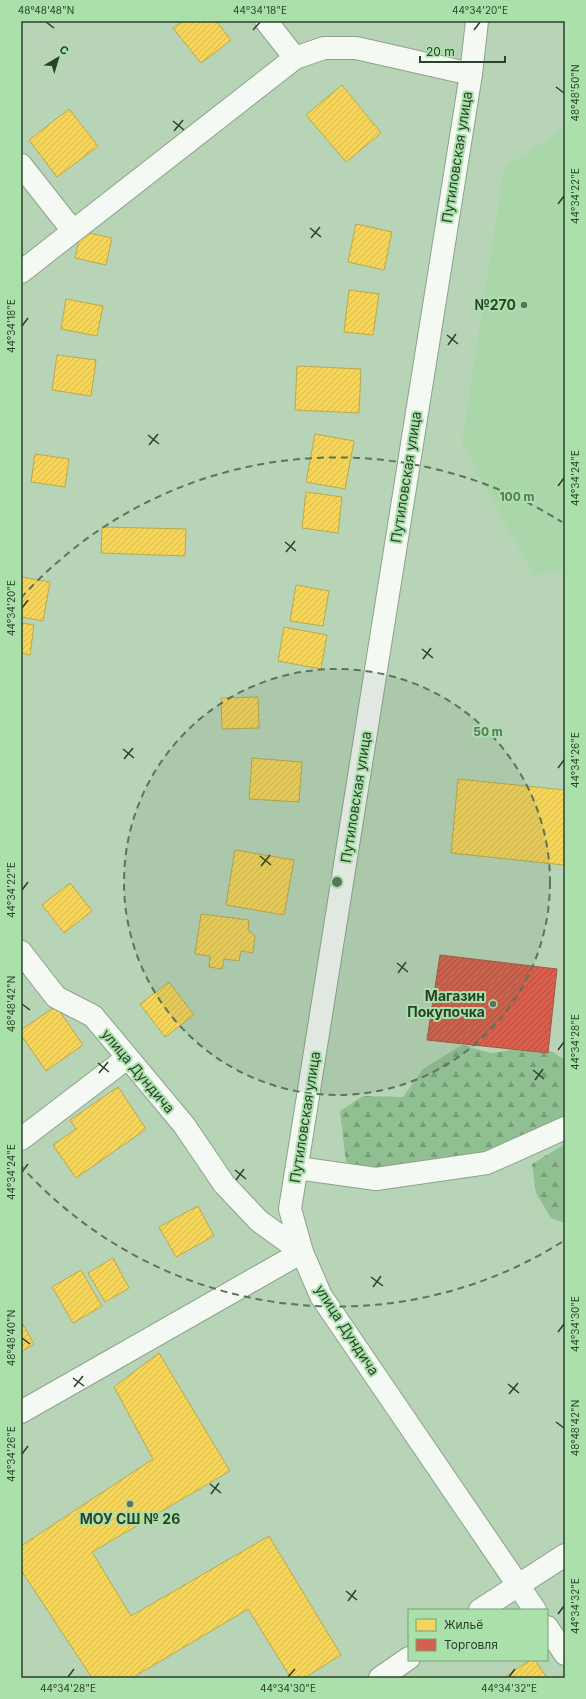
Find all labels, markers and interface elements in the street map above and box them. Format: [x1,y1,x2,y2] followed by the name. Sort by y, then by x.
[18,4,74,16] text: 48°48'48"N
[233,4,287,16] text: 44°34'18"E
[452,4,508,16] text: 44°34'20"E
[38,38,78,78] north arrow
[420,38,505,64] scale bar
[57,42,72,58] text: С
[426,44,455,59] text: 20 m
[569,65,581,121] text: 48°48'50"N
[438,90,475,224] street label: Путиловская улица
[569,168,581,224] text: 44°34'22"E
[474,296,516,313] place label: №270
[5,299,17,353] text: 44°34'18"E
[519,300,529,310] marker: №270
[387,410,424,544] street label: Путиловская улица
[569,450,581,506] text: 44°34'24"E
[499,489,535,504] text: 100 m
[5,580,17,636] text: 44°34'20"E
[473,724,503,739] text: 50 m
[337,730,374,864] street label: Путиловская улица
[569,732,581,788] text: 44°34'26"E
[5,862,17,918] text: 44°34'22"E
[330,875,344,889] centre of rings
[5,976,17,1032] text: 48°48'42"N
[407,987,485,1020] place label: Магазин Покупочка
[488,999,498,1009] marker: Магазин Покупочка
[569,1014,581,1070] text: 44°34'28"E
[98,1025,178,1116] street label: улица Дундича
[286,1050,323,1184] street label: Путиловская улица
[5,1144,17,1200] text: 44°34'24"E
[312,1281,383,1378] street label: улица Дундича
[569,1296,581,1352] text: 44°34'30"E
[5,1310,17,1366] text: 48°48'40"N
[569,1400,581,1456] text: 48°48'42"N
[5,1426,17,1482] text: 44°34'26"E
[125,1499,135,1509] marker: МОУ СШ № 26
[80,1510,180,1527] place label: МОУ СШ № 26
[569,1578,581,1634] text: 44°34'32"E
[408,1609,548,1661] legend
[444,1617,483,1632] text: Жильё
[444,1637,498,1652] text: Торговля
[40,1682,96,1694] text: 44°34'28"E
[260,1682,316,1694] text: 44°34'30"E
[481,1682,537,1694] text: 44°34'32"E

